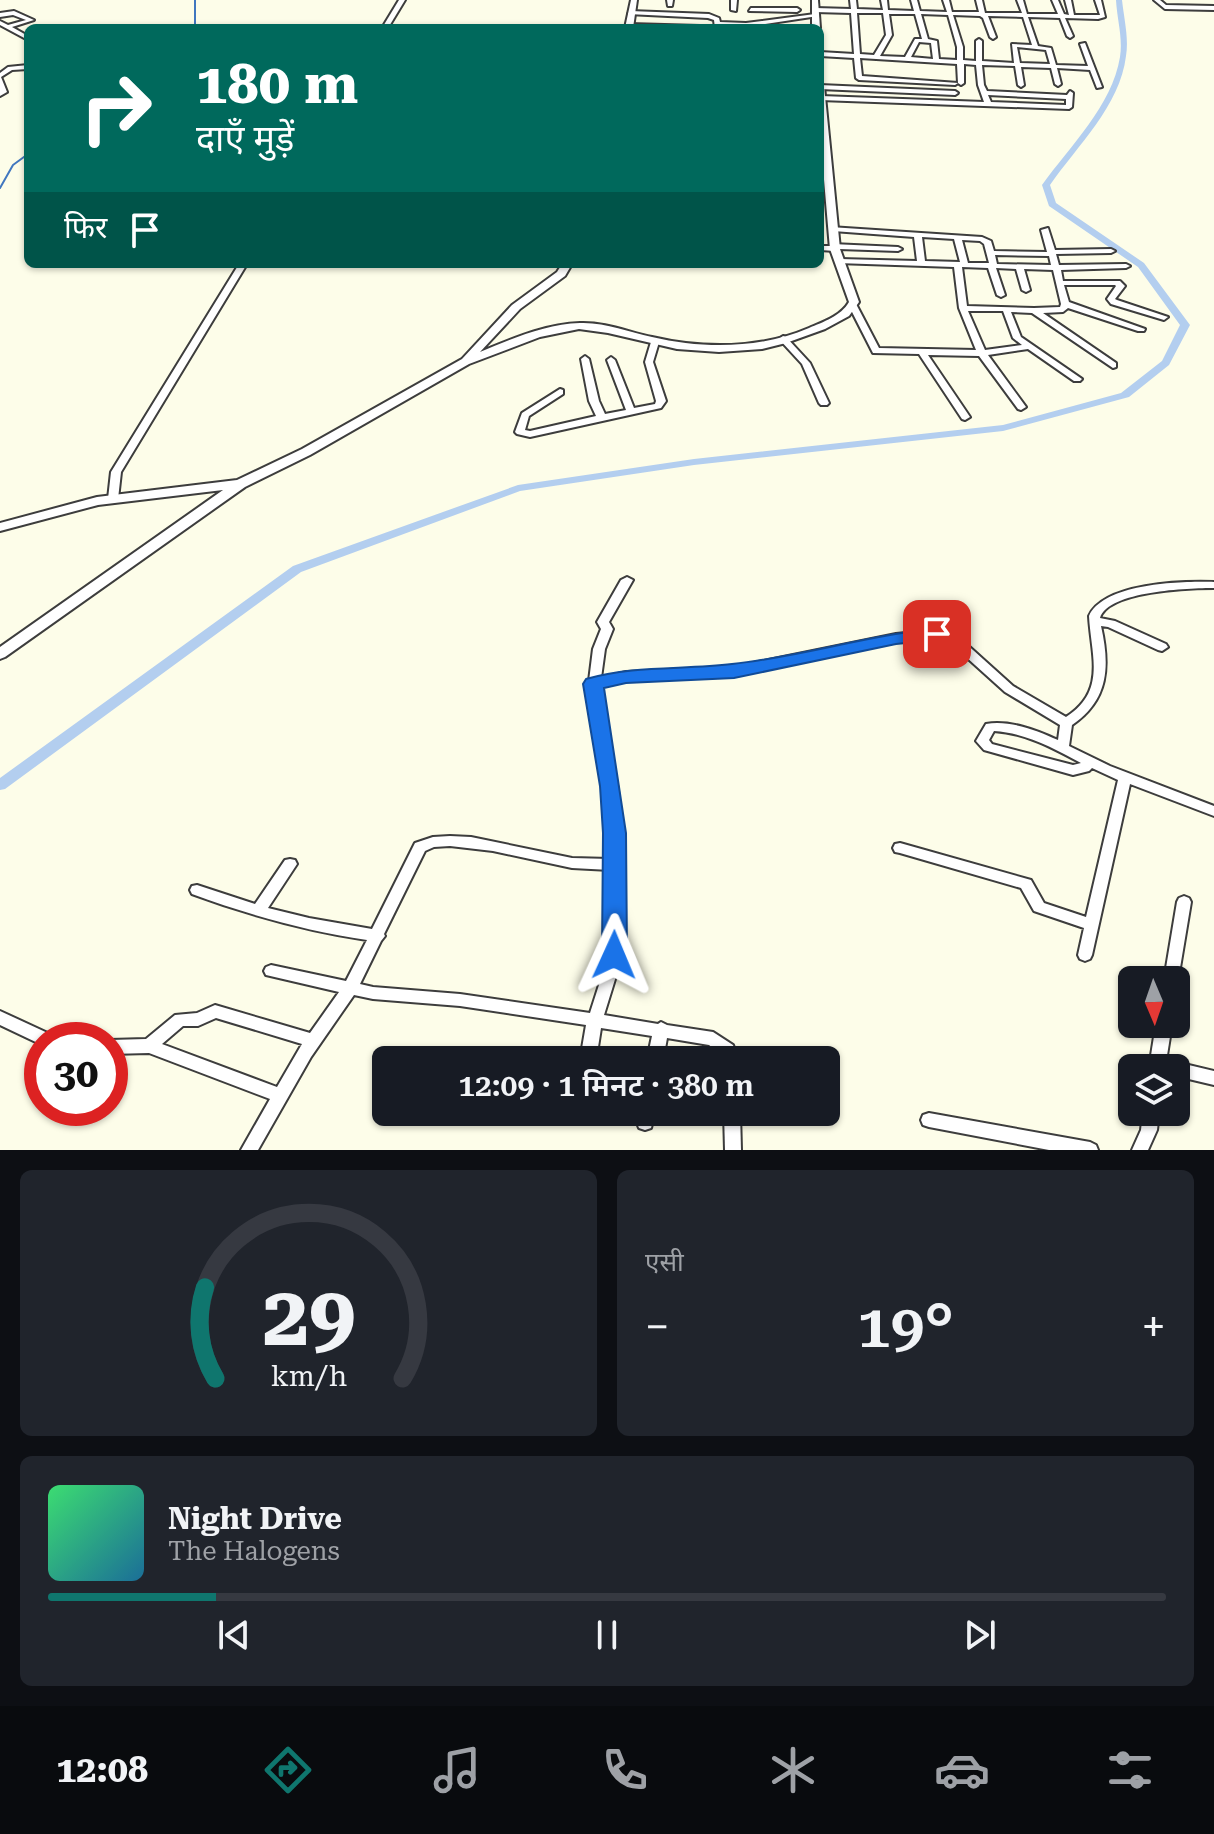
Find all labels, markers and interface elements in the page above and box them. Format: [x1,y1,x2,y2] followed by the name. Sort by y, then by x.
[196,51,358,117] text: 180 m
[64,56,168,160] icon: right
[196,118,294,160] text: दाएँ मुड़ें
[123,208,167,252] icon: arrive
[64,210,107,245] text: फिर
[903,600,971,668] pin
[915,612,959,656] icon: arrive
[572,913,656,997] position arrow
[1118,966,1190,1038] north arrow
[1118,966,1190,1126] map controls
[24,1022,128,1126] speed limit sign: 30
[1118,1054,1190,1126] button: layers
[458,1068,754,1103] text: 12:09 · 1 मिनट · 380 m
[645,1247,684,1277] text: एसी
[262,1268,355,1365] text: 29
[857,1291,954,1362] text: 19°
[645,1301,670,1353] text: −
[1141,1301,1166,1353] text: +
[270,1359,347,1393] text: km/h
[168,1501,342,1536] text: Night Drive
[168,1536,340,1566] text: The Halogens
[212,1613,256,1657] icon: previous
[585,1613,629,1657] icon: pause
[958,1613,1002,1657] icon: next
[260,1742,316,1798] icon: directions
[429,1742,485,1798] icon: music
[597,1742,653,1798] icon: phone
[765,1742,821,1798] icon: climate
[934,1742,990,1798] icon: car
[1102,1742,1158,1798] icon: filters
[56,1749,148,1791] text: 12:08

